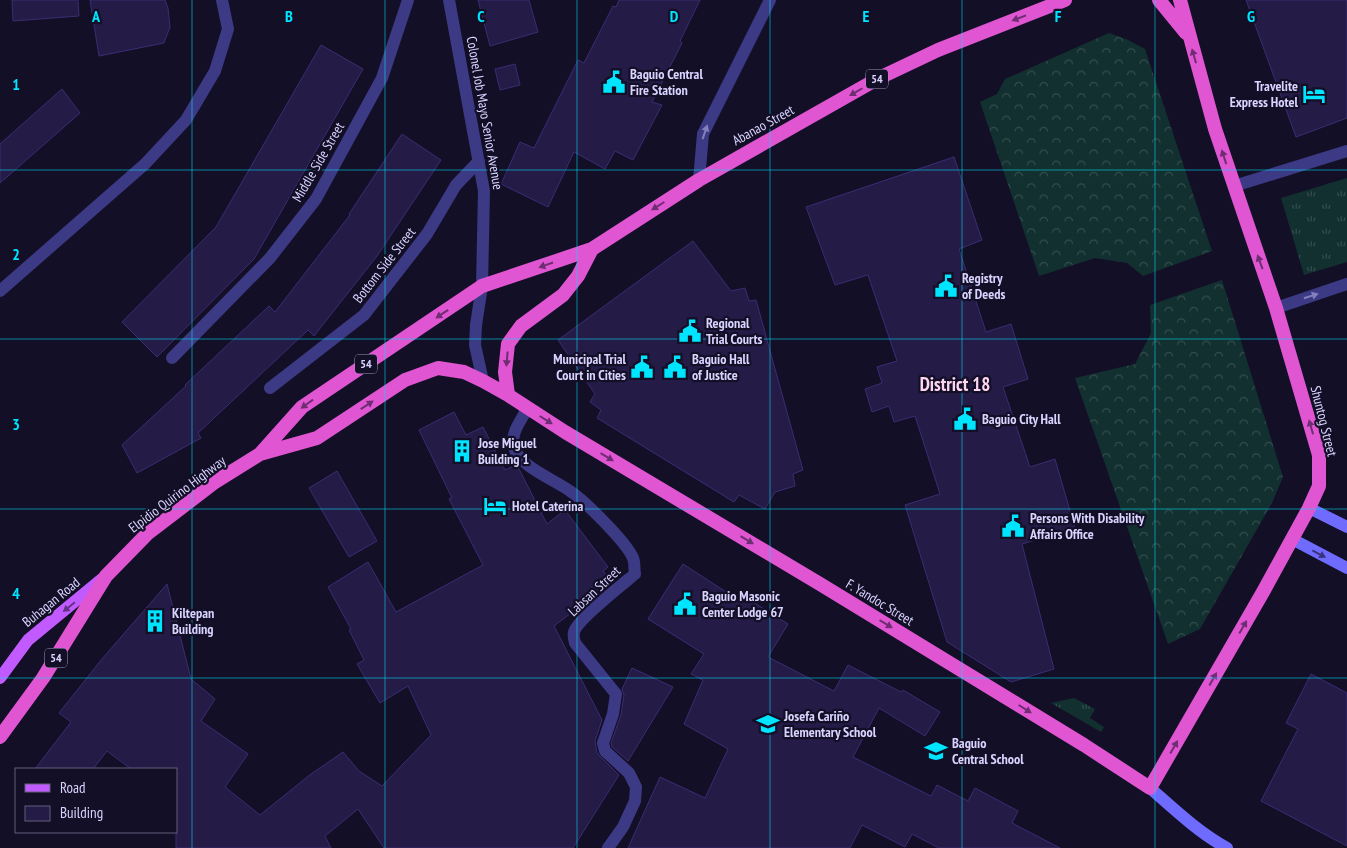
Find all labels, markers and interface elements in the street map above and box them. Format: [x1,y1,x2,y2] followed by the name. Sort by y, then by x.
[91,6,101,26] text: A
[285,6,293,26] text: B
[477,6,485,26] text: C
[670,6,679,26] text: D
[863,6,870,26] text: E
[1055,6,1062,26] text: F
[1247,6,1255,26] text: G
[1012,14,1027,22] one-way arrow
[463,35,507,191] street label: Colonel Job Mayo Senior Avenue
[1190,49,1198,64] one-way arrow
[630,65,703,99] place label: Baguio Central Fire Station
[601,69,627,95] public building icon: Baguio Central Fire Station
[866,70,888,88] road number: 54
[12,74,20,94] text: 1
[1230,77,1299,111] place label: Travelite Express Hotel
[1301,81,1327,107] hotel icon: Travelite Express Hotel
[849,87,862,96] one-way arrow
[729,101,797,149] street label: Abanao Street
[288,119,348,205] street label: Middle Side Street
[701,124,709,139] one-way arrow
[1220,150,1227,165] one-way arrow
[651,201,665,211] one-way arrow
[349,223,419,306] street label: Bottom Side Street
[12,244,20,264] text: 2
[1256,254,1264,269] one-way arrow
[539,261,554,269] one-way arrow
[962,269,1005,303] place label: Registry of Deeds
[933,273,959,299] public building icon: Registry of Deeds
[1304,291,1319,299] one-way arrow
[435,309,449,318] one-way arrow
[706,314,763,348] place label: Regional Trial Courts
[677,318,703,344] public building icon: Regional Trial Courts
[553,350,627,384] place label: Municipal Trial Court in Cities
[692,350,750,384] place label: Baguio Hall of Justice
[503,351,511,367] one-way arrow
[355,354,377,374] road number: 54
[629,354,655,380] public building icon: Municipal Trial Court in Cities
[662,354,688,380] public building icon: Baguio Hall of Justice
[920,372,990,396] district label: District 18
[1307,384,1341,458] street label: Shuntog Street
[300,399,314,409] one-way arrow
[360,400,373,410] one-way arrow
[952,406,978,432] public building icon: Baguio City Hall
[982,410,1061,428] place label: Baguio City Hall
[12,414,20,434] text: 3
[540,416,553,425] one-way arrow
[1306,419,1314,434] one-way arrow
[477,434,537,468] place label: Jose Miguel Building 1
[449,438,475,464] building icon: Jose Miguel Building 1
[125,451,230,536] street label: Elpidio Quirino Highway
[600,453,614,462] one-way arrow
[482,493,508,519] hotel icon: Hotel Caterina
[512,497,584,515] place label: Hotel Caterina
[1029,509,1145,543] place label: Persons With Disability Affairs Office
[1000,513,1026,539] public building icon: Persons With Disability Affairs Office
[740,536,753,545] one-way arrow
[1312,550,1327,558] one-way arrow
[564,562,624,620] street label: Labsan Street
[18,573,84,631] street label: Buhagan Road
[843,575,917,629] street label: F. Yandoc Street
[12,583,20,603] text: 4
[702,587,784,621] place label: Baguio Masonic Center Lodge 67
[672,591,698,617] public building icon: Baguio Masonic Center Lodge 67
[63,601,75,613] one-way arrow
[172,604,214,638] place label: Kiltepan Building
[142,608,168,634] building icon: Kiltepan Building
[879,619,892,628] one-way arrow
[1238,620,1247,634] one-way arrow
[45,648,67,668] road number: 54
[1209,672,1217,687] one-way arrow
[1018,704,1031,713] one-way arrow
[783,707,877,741] place label: Josefa Cariño Elementary School
[755,711,781,737] school or university icon: Josefa Cariño Elementary School
[952,734,1024,768] place label: Baguio Central School
[923,738,949,764] school or university icon: Baguio Central School
[1170,740,1179,753] one-way arrow
[15,768,178,833] legend
[60,778,86,797] text: Road
[60,803,103,822] text: Building

